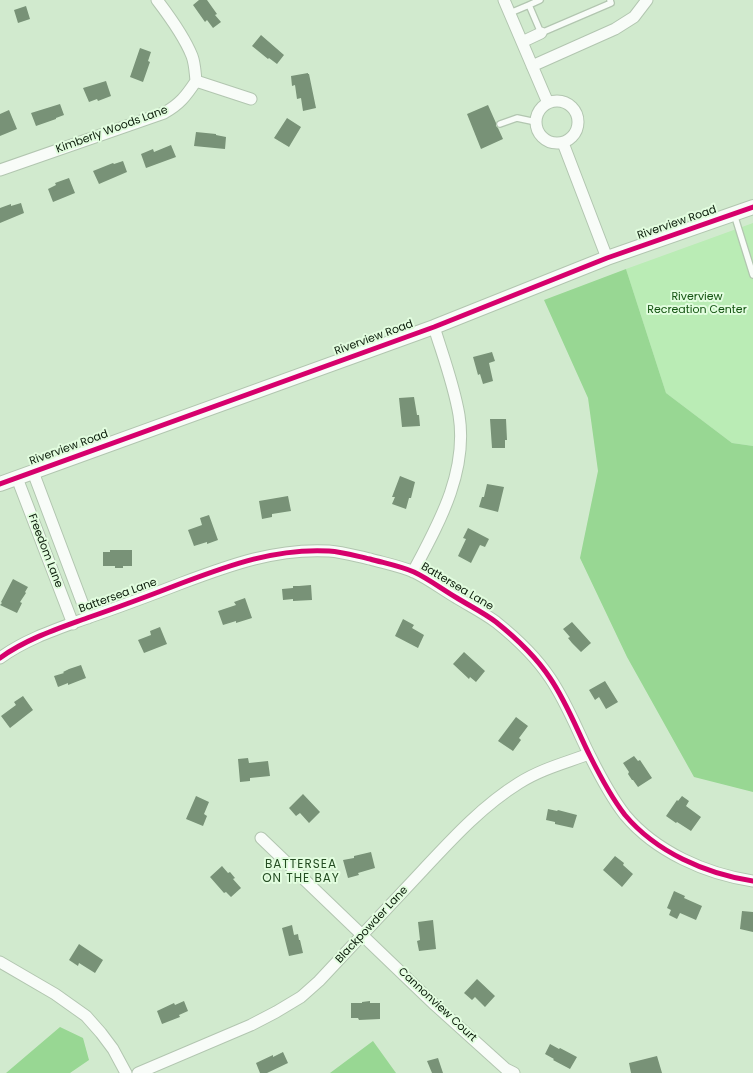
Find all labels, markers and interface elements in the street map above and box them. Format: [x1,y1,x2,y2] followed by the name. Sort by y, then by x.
[54,104,170,156] street label: Kimberly Woods Lane
[636,203,718,243] street label: Riverview Road
[647,290,747,316] park label: Riverview Recreation Center
[333,318,415,358] street label: Riverview Road
[28,428,110,468] street label: Riverview Road
[25,512,65,590] street label: Freedom Lane
[418,560,496,614] street label: Battersea Lane
[77,576,159,616] street label: Battersea Lane
[262,858,340,886] district label: BATTERSEA ON THE BAY
[333,884,411,966] street label: Blackpowder Lane
[395,965,479,1045] street label: Cannonview Court

